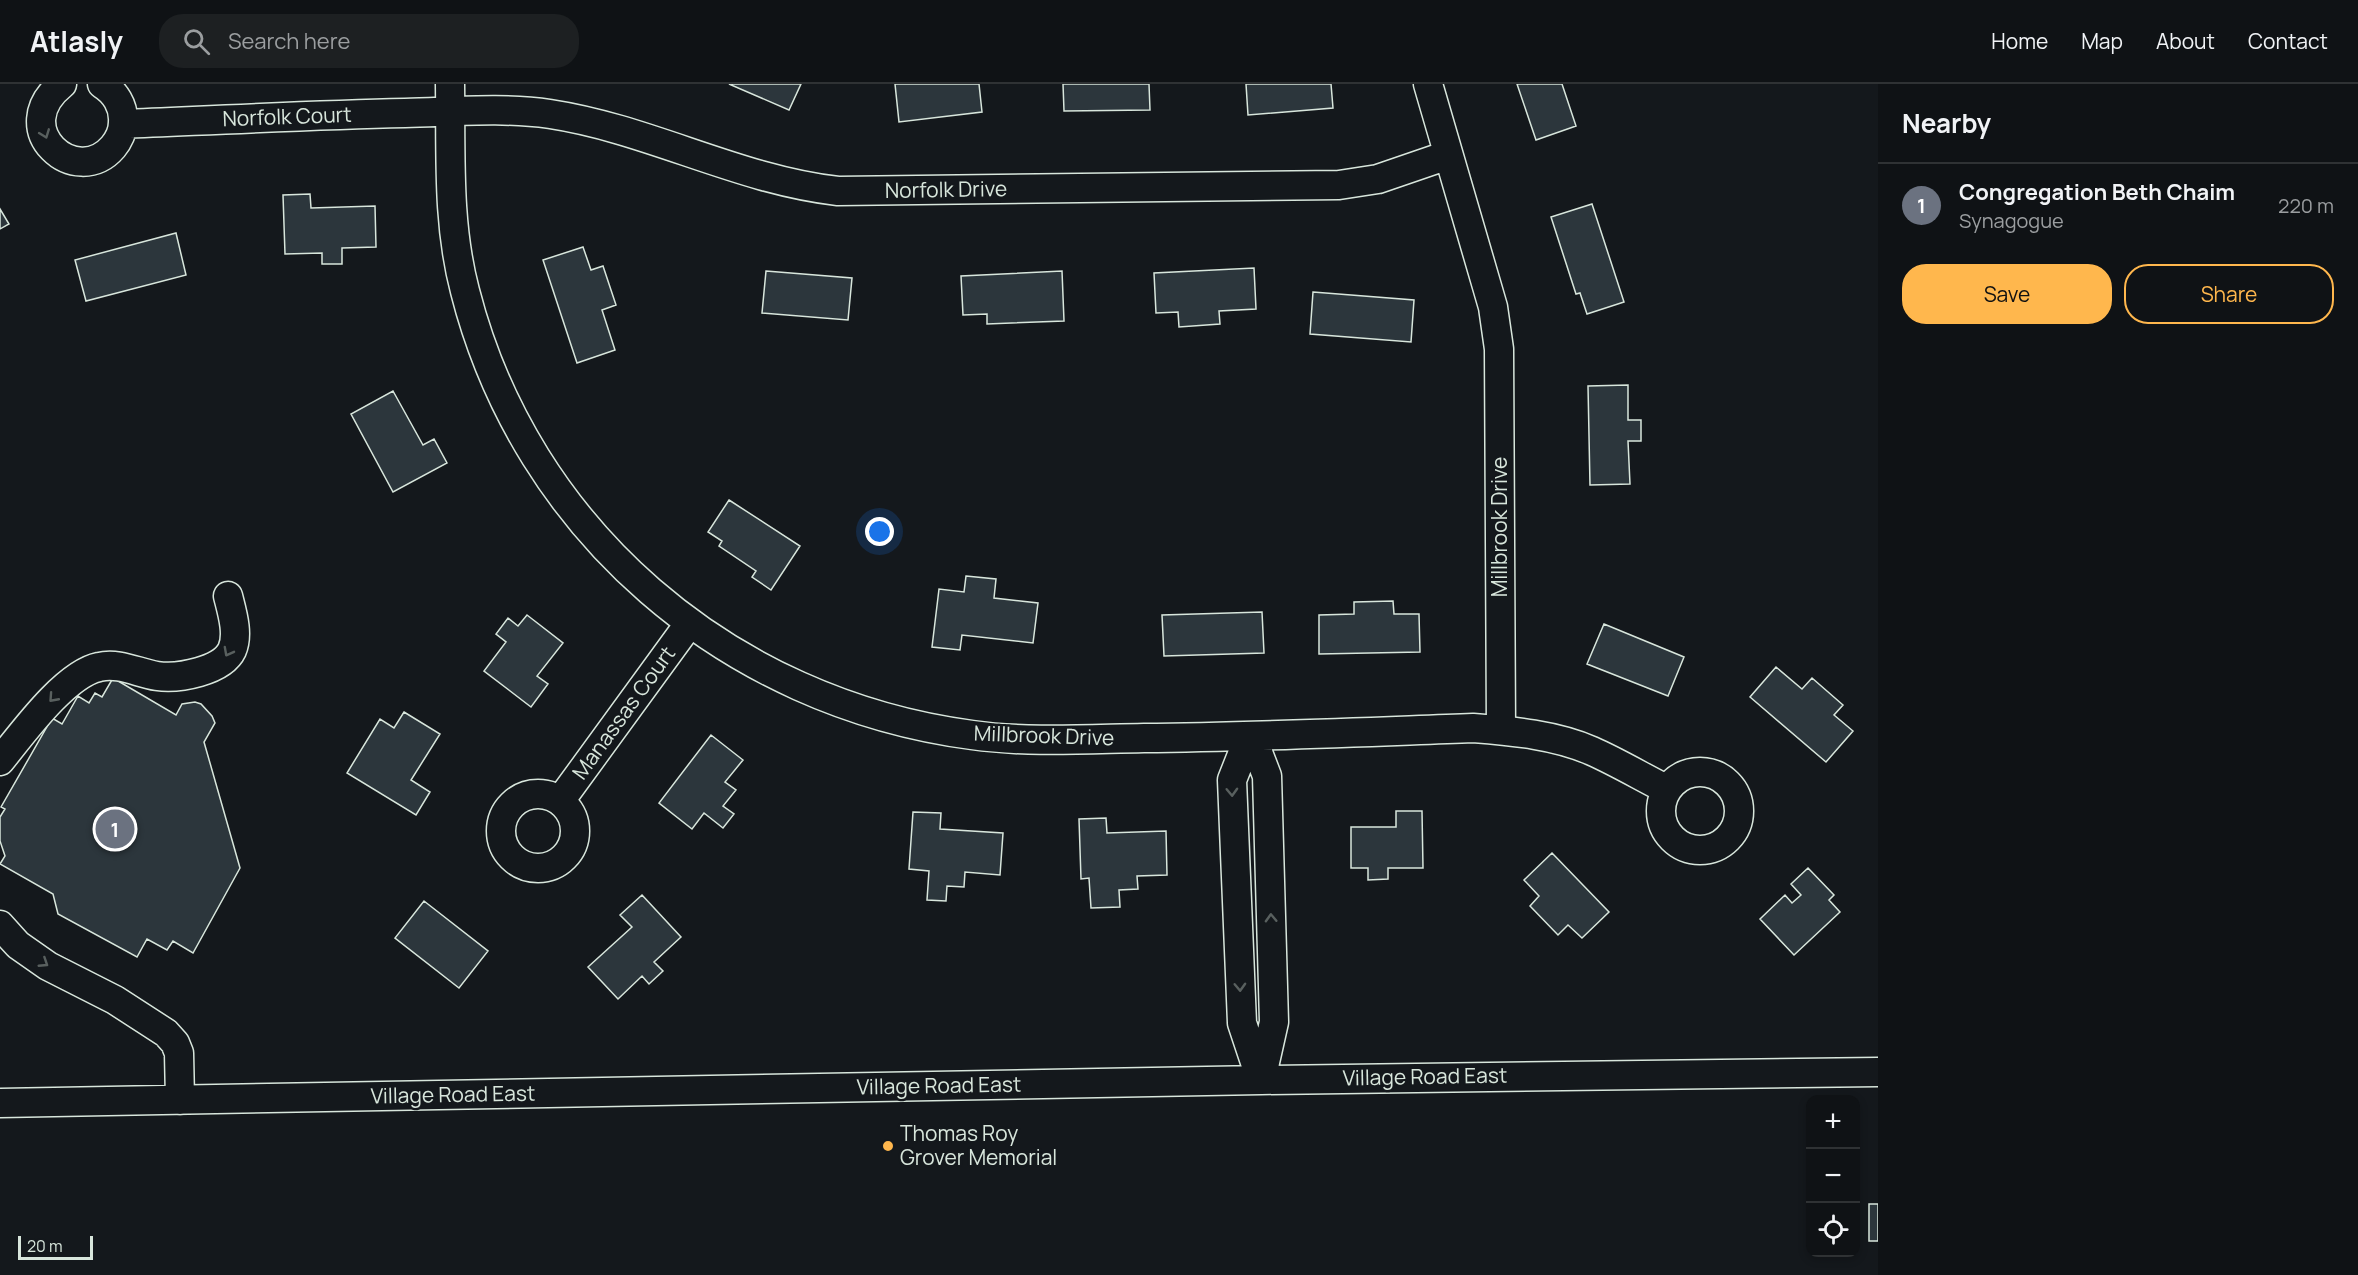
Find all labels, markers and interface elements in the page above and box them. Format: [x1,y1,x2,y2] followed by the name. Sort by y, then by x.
[159,14,579,68] search box
[30,22,123,60] text: Atlasly
[180,25,213,58] icon: search
[228,26,350,56] text: Search here
[1991,27,2048,55] text: Home
[2081,27,2123,55] text: Map
[2156,27,2215,55] text: About
[2248,27,2328,55] text: Contact
[222,100,352,132] street label: Norfolk Court
[1902,105,1991,141] text: Nearby
[37,129,50,139] one-way arrow
[885,174,1007,204] street label: Norfolk Drive
[1959,177,2235,207] text: Congregation Beth Chaim
[1917,192,1926,219] text: 1
[2278,192,2334,219] text: 220 m
[1959,207,2064,234] text: Synagogue
[1902,264,2112,324] button: Save
[2124,264,2334,324] button: Share
[1485,457,1513,597] street label: Millbrook Drive
[865,517,894,546] your location
[565,640,681,785] street label: Manassas Court
[224,646,235,656] one-way arrow
[49,691,60,701] one-way arrow
[973,719,1115,751] street label: Millbrook Drive
[1226,787,1239,796] one-way arrow
[96,806,134,852] pin: 1
[1265,913,1278,922] one-way arrow
[37,956,48,967] one-way arrow
[1234,982,1247,991] one-way arrow
[1342,1061,1508,1091] street label: Village Road East
[856,1070,1022,1100] street label: Village Road East
[370,1079,536,1109] street label: Village Road East
[1806,1095,1860,1257] map controls
[1806,1095,1860,1149] button: +
[900,1119,1057,1171] place label: Thomas Roy Grover Memorial
[881,1139,895,1153] marker: Thomas Roy Grover Memorial
[1806,1149,1860,1203] button: −
[1806,1203,1860,1257] button: locate
[18,1233,93,1260] scale bar
[27,1235,63,1257] text: 20 m

